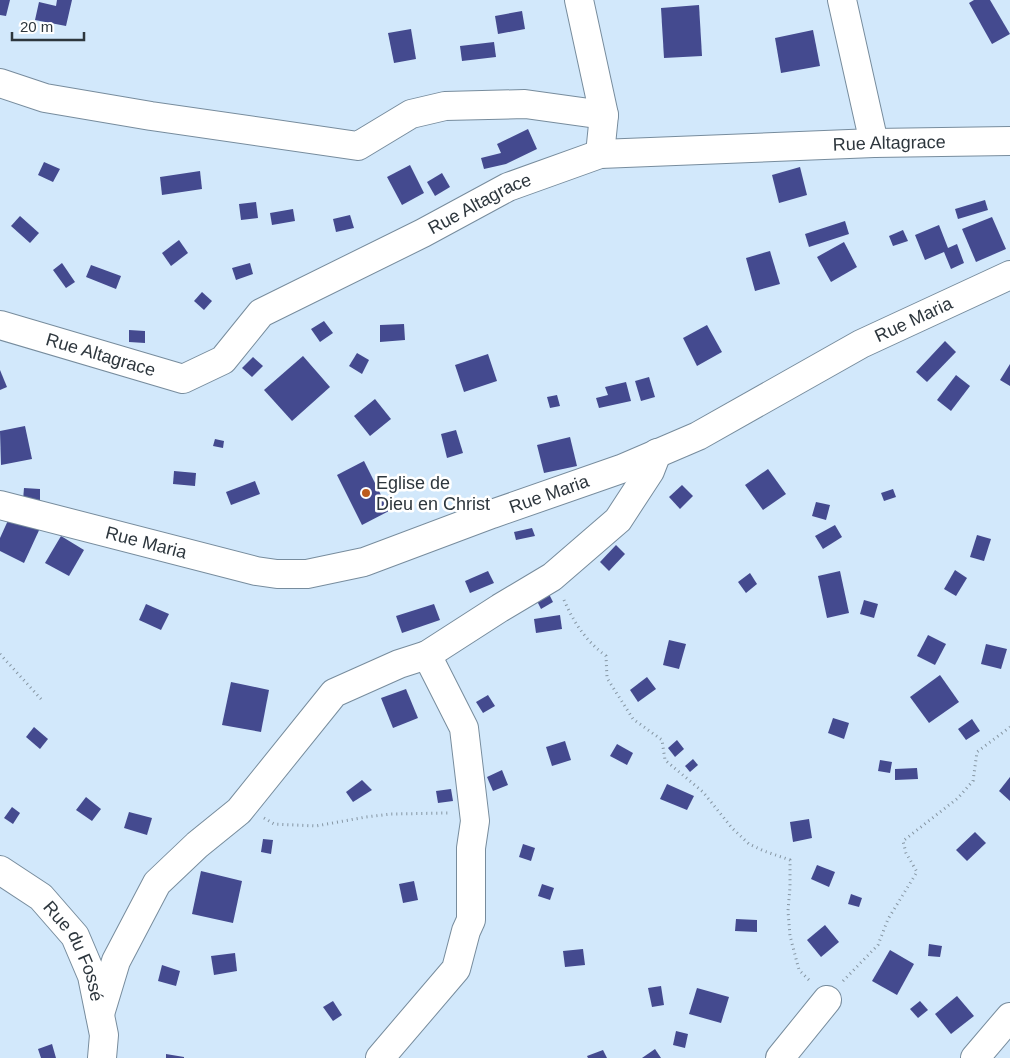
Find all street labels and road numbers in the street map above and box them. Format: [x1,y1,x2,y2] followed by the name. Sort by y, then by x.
[832,132,946,155] street label: Rue Altagrace
[425,170,534,238] street label: Rue Altagrace
[872,293,956,346] street label: Rue Maria
[44,329,158,380] street label: Rue Altagrace
[507,471,593,517] street label: Rue Maria
[103,523,190,563] street label: Rue Maria
[39,897,107,1003] street label: Rue du Fossé

